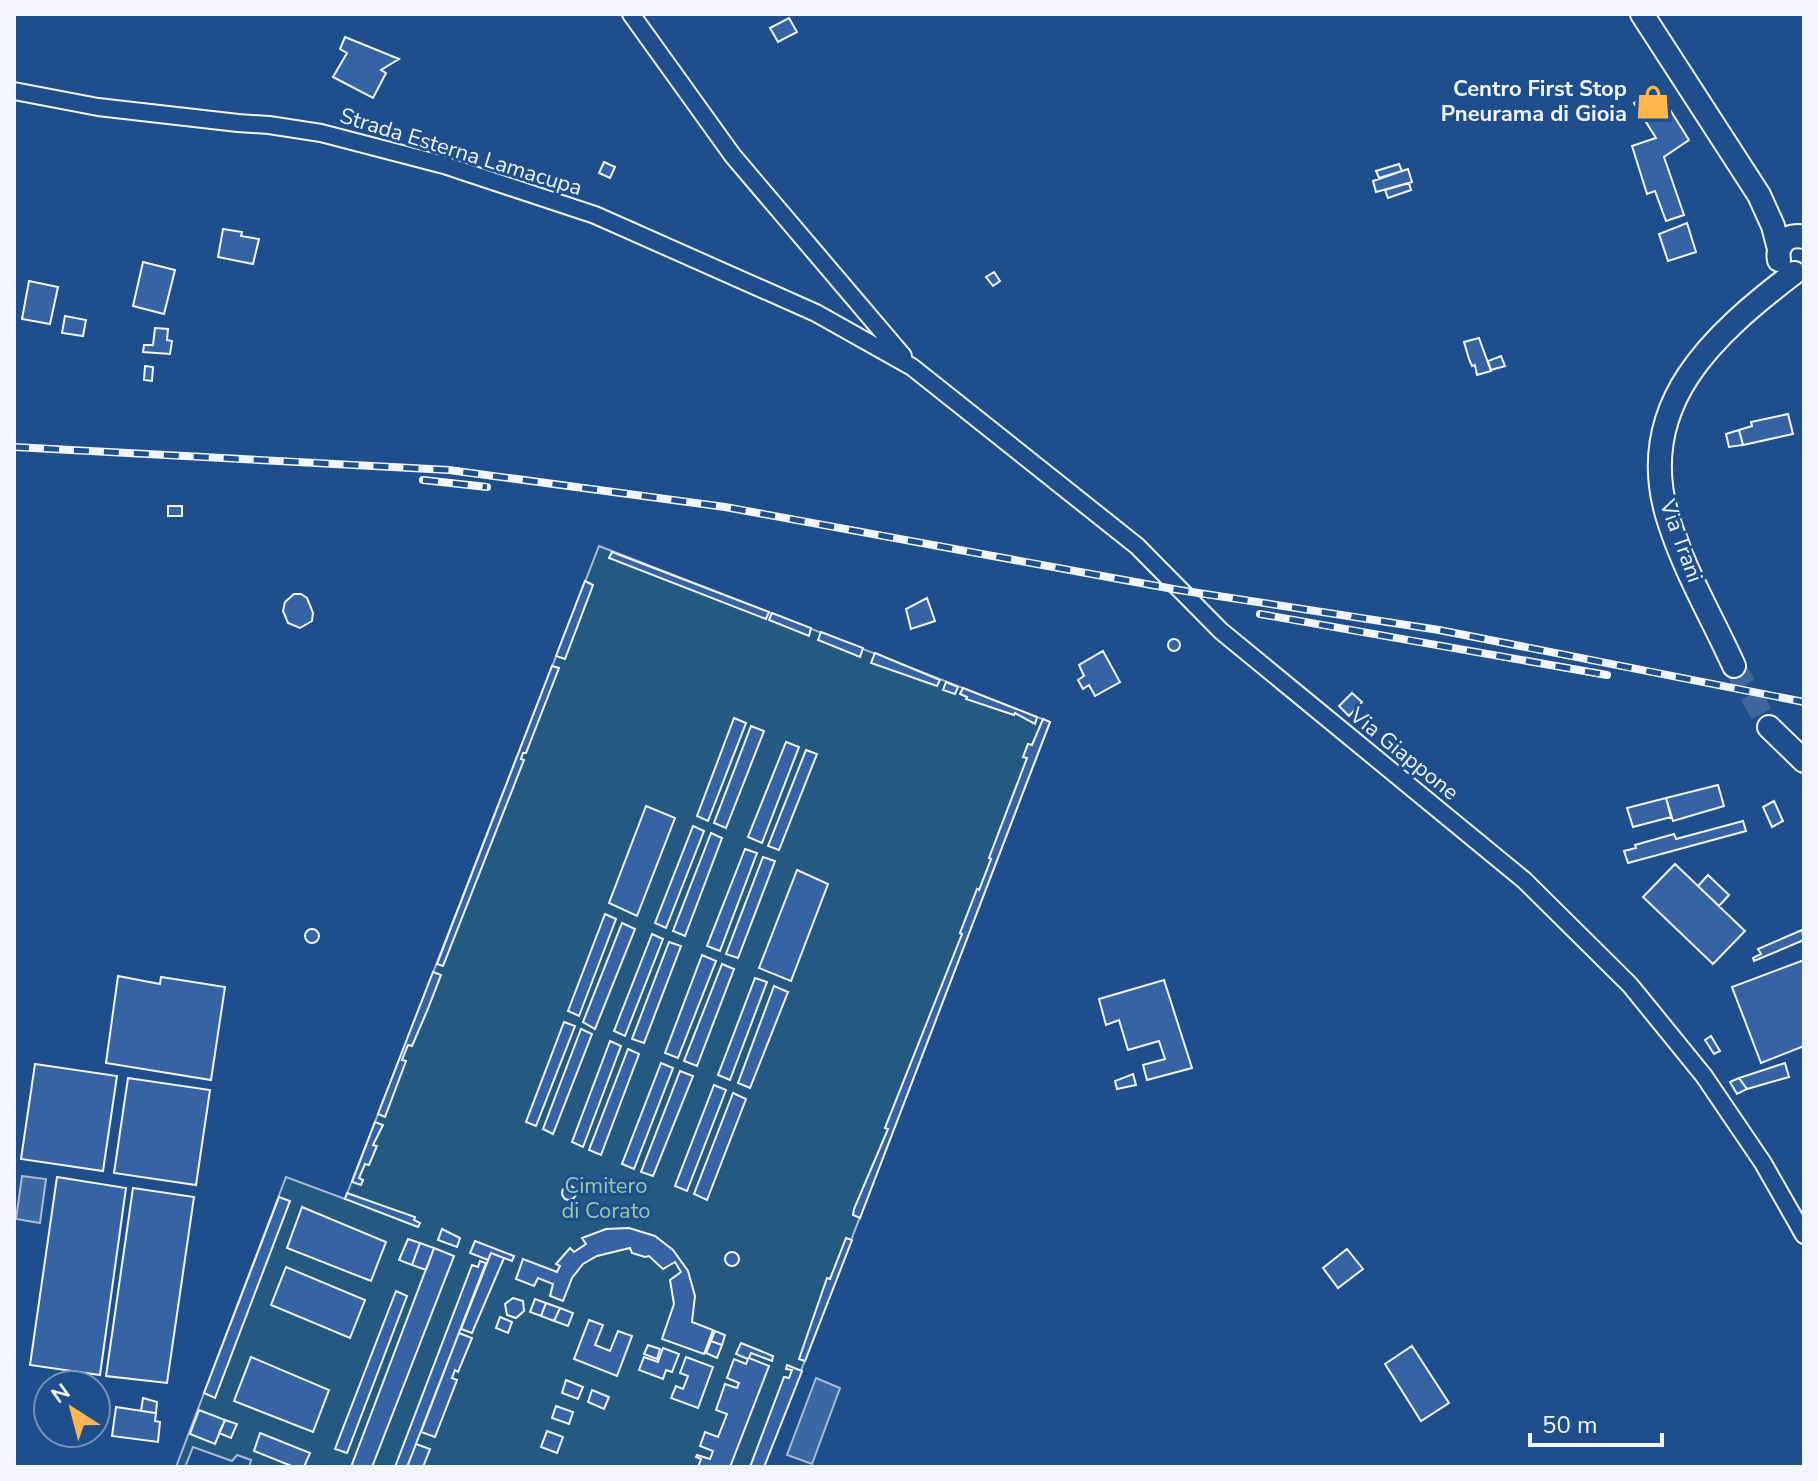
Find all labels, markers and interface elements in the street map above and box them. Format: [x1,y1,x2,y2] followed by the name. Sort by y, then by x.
[1441,74,1627,129] place label: Centro First Stop Pneurama di Gioia
[1634,83,1672,121] shop icon: Centro First Stop Pneurama di Gioia
[336,101,586,203] street label: Strada Esterna Lamacupa
[1652,494,1710,587] street label: Via Trani
[1342,700,1465,807] street label: Via Giappone
[561,1171,651,1226] park label: Cimitero di Corato
[32,1369,112,1449] north arrow
[45,1377,76,1411] text: N
[1530,1397,1662,1447] scale bar
[1542,1409,1598,1441] text: 50 m

